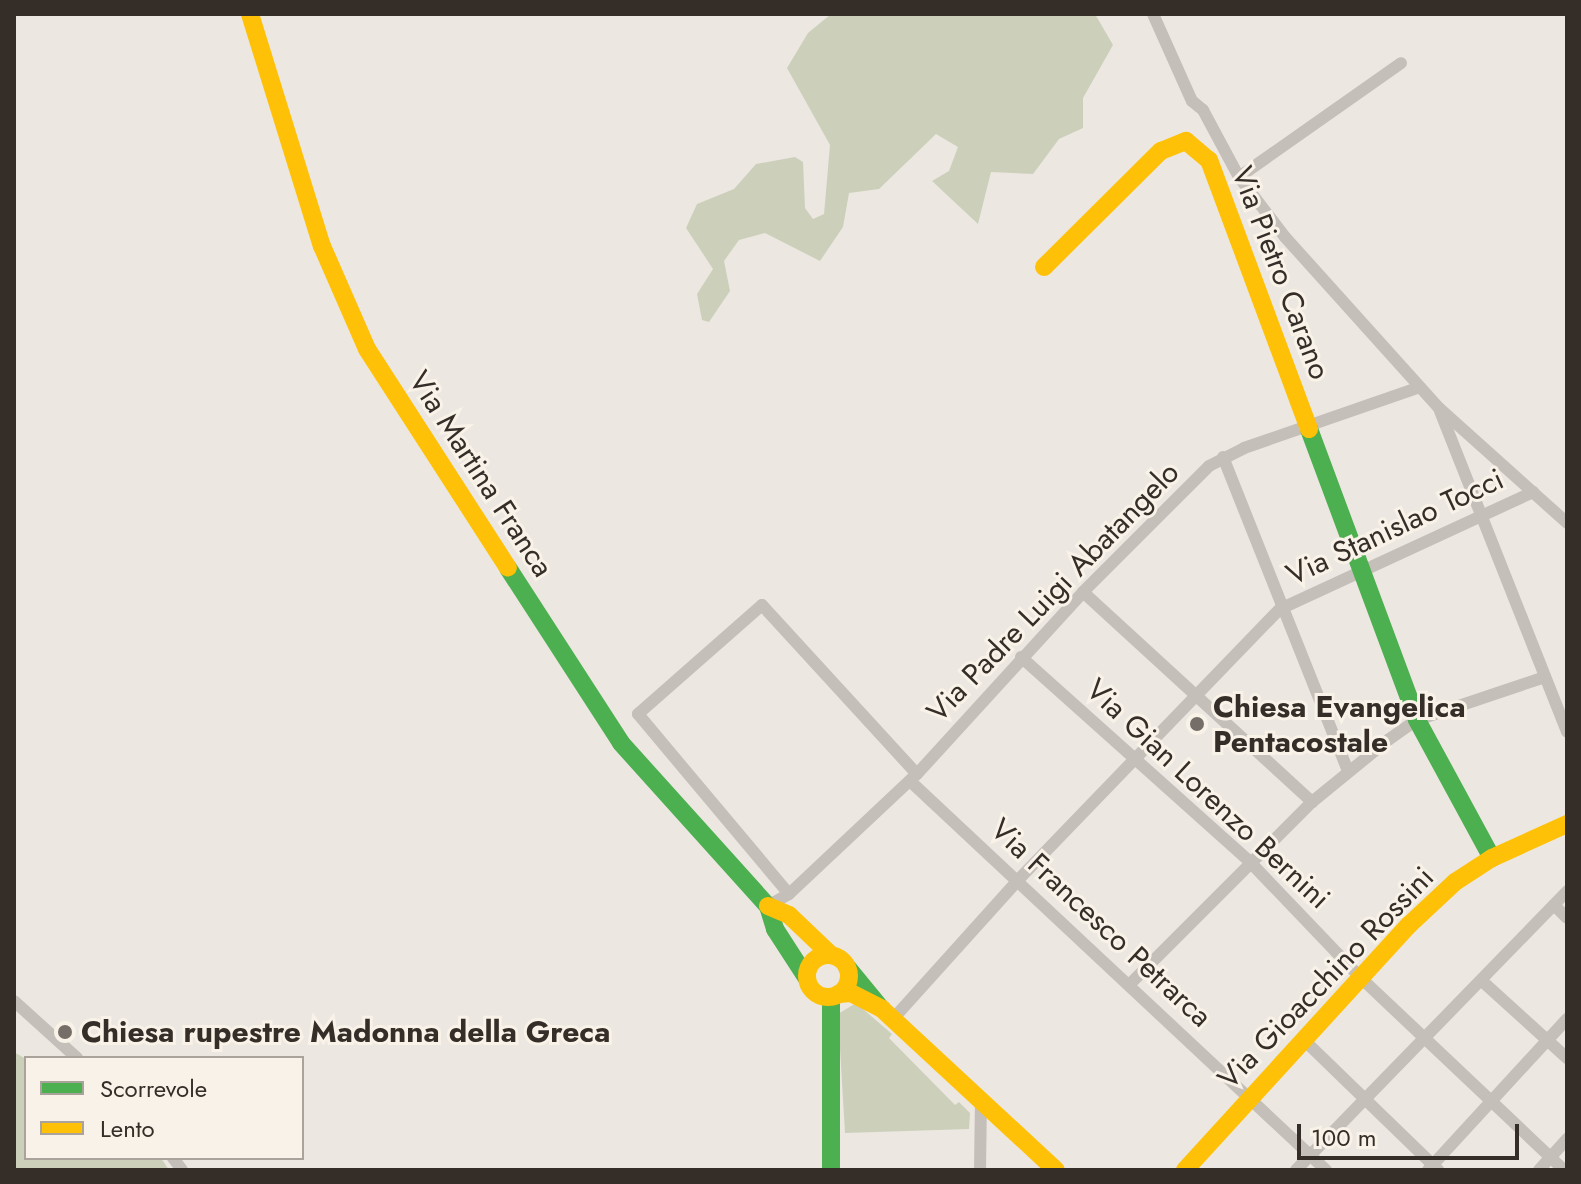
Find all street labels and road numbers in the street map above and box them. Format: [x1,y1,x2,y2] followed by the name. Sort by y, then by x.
[1224,162,1338,384] street label: Via Pietro Carano
[401,364,561,584] street label: Via Martina Franca
[919,455,1187,729] street label: Via Padre Luigi Abatangelo
[1281,461,1509,593] street label: Via Stanislao Tocci
[1079,672,1337,916] street label: Via Gian Lorenzo Bernini
[983,811,1219,1035] street label: Via Francesco Petrarca
[1211,859,1441,1097] street label: Via Gioacchino Rossini

